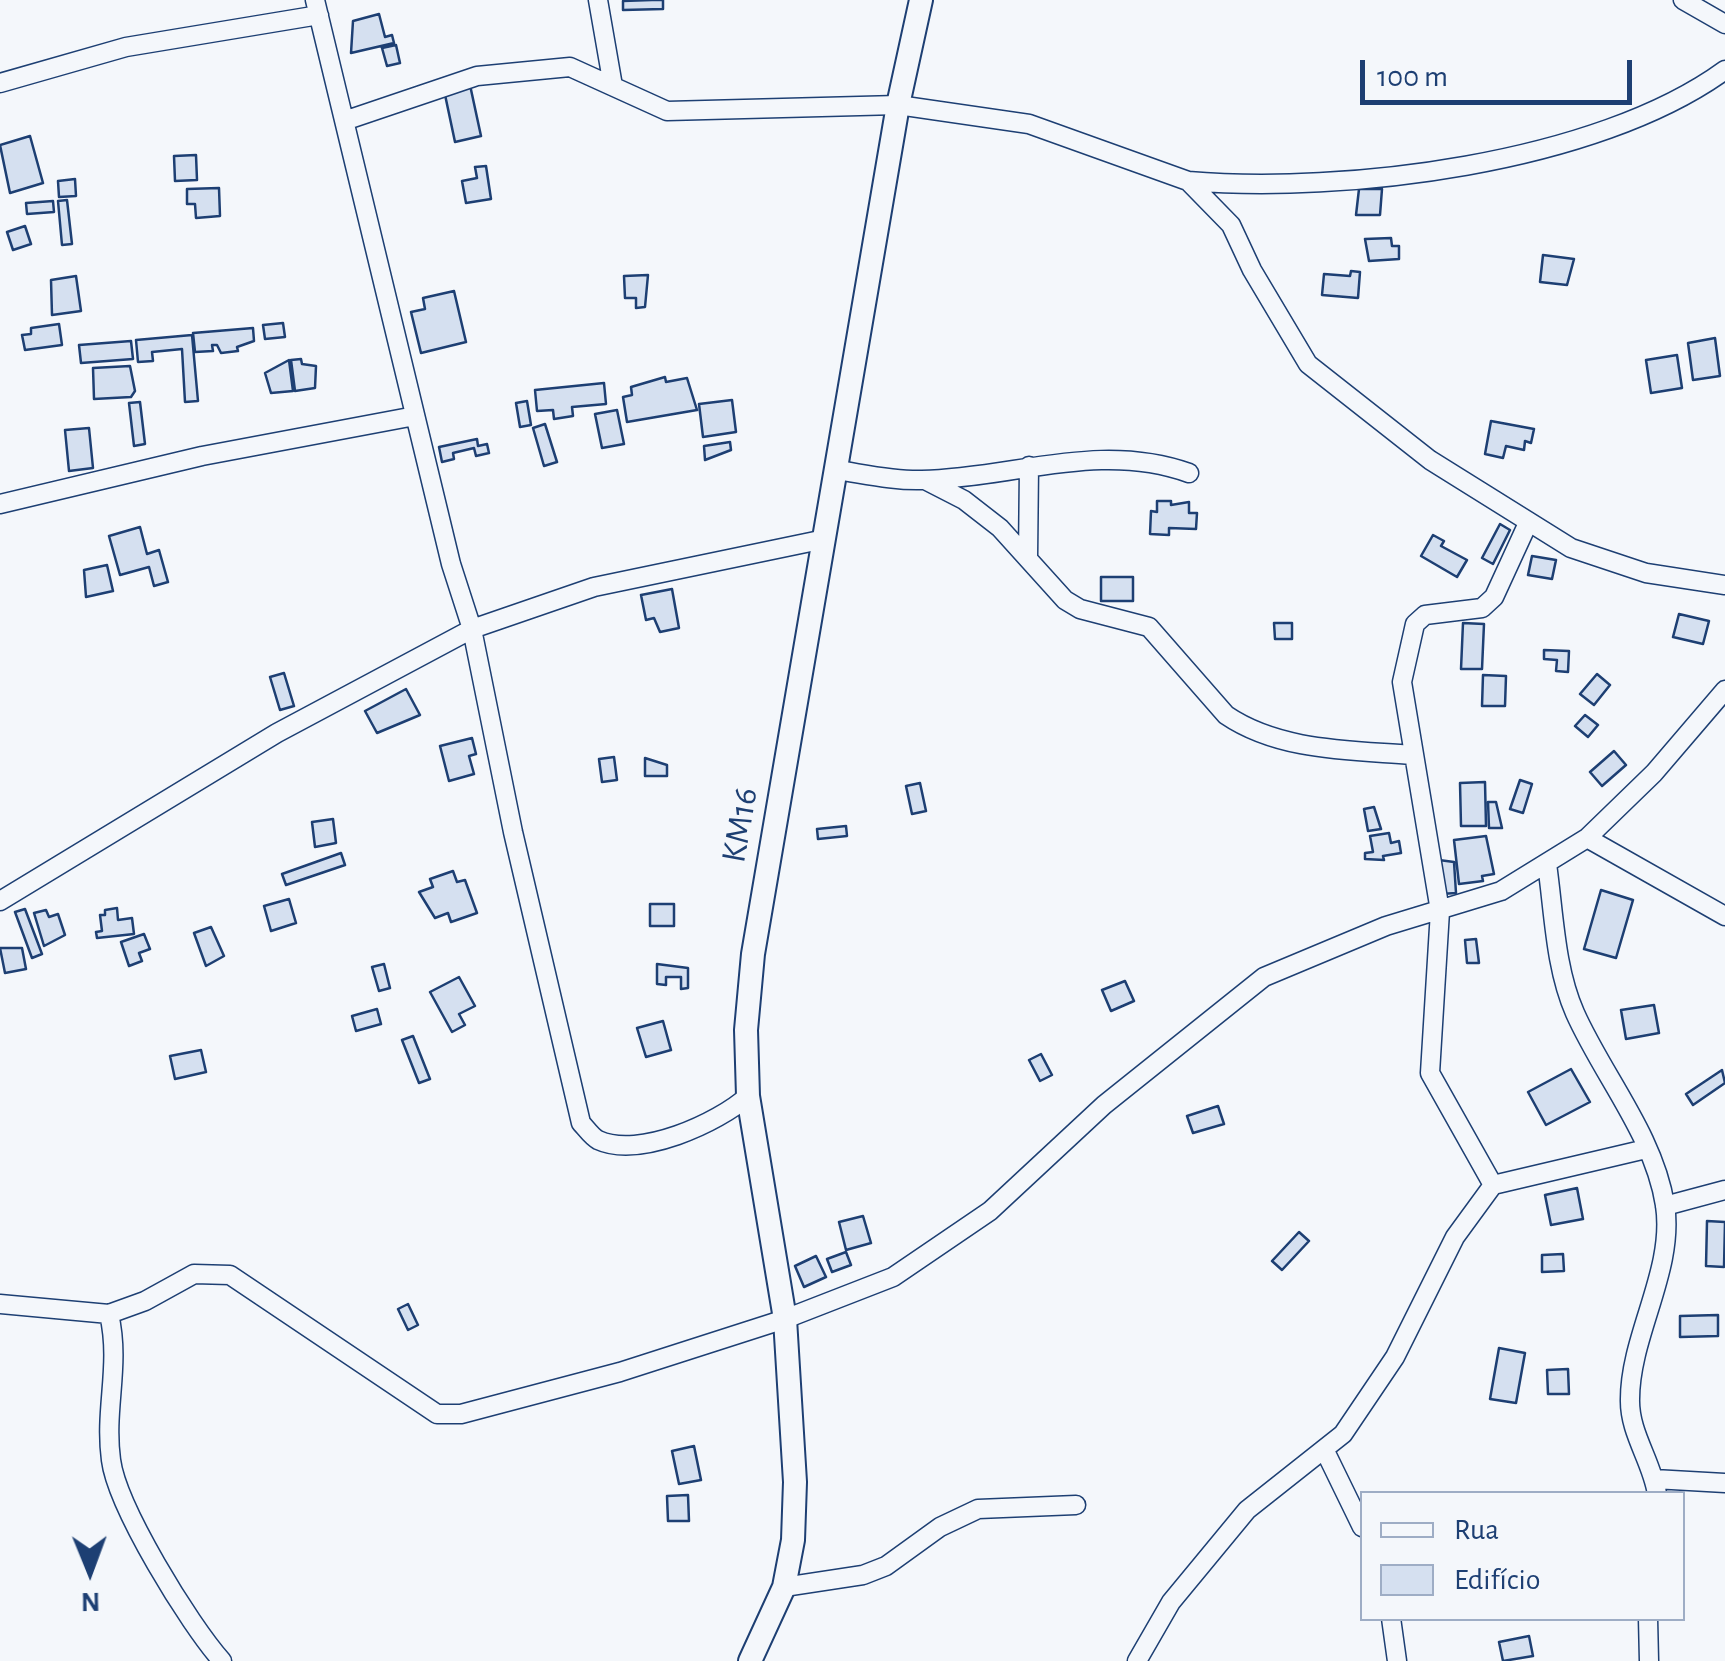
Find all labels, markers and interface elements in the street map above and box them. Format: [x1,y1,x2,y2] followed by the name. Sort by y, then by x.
[1365,40,1638,102] scale bar
[1377,62,1448,92] text: 100 m
[713,784,767,866] street label: KM16
[1360,1491,1685,1621] legend
[1454,1515,1499,1545] text: Rua
[40,1521,140,1621] north arrow
[1454,1565,1540,1595] text: Edifício
[81,1587,101,1615] text: N

